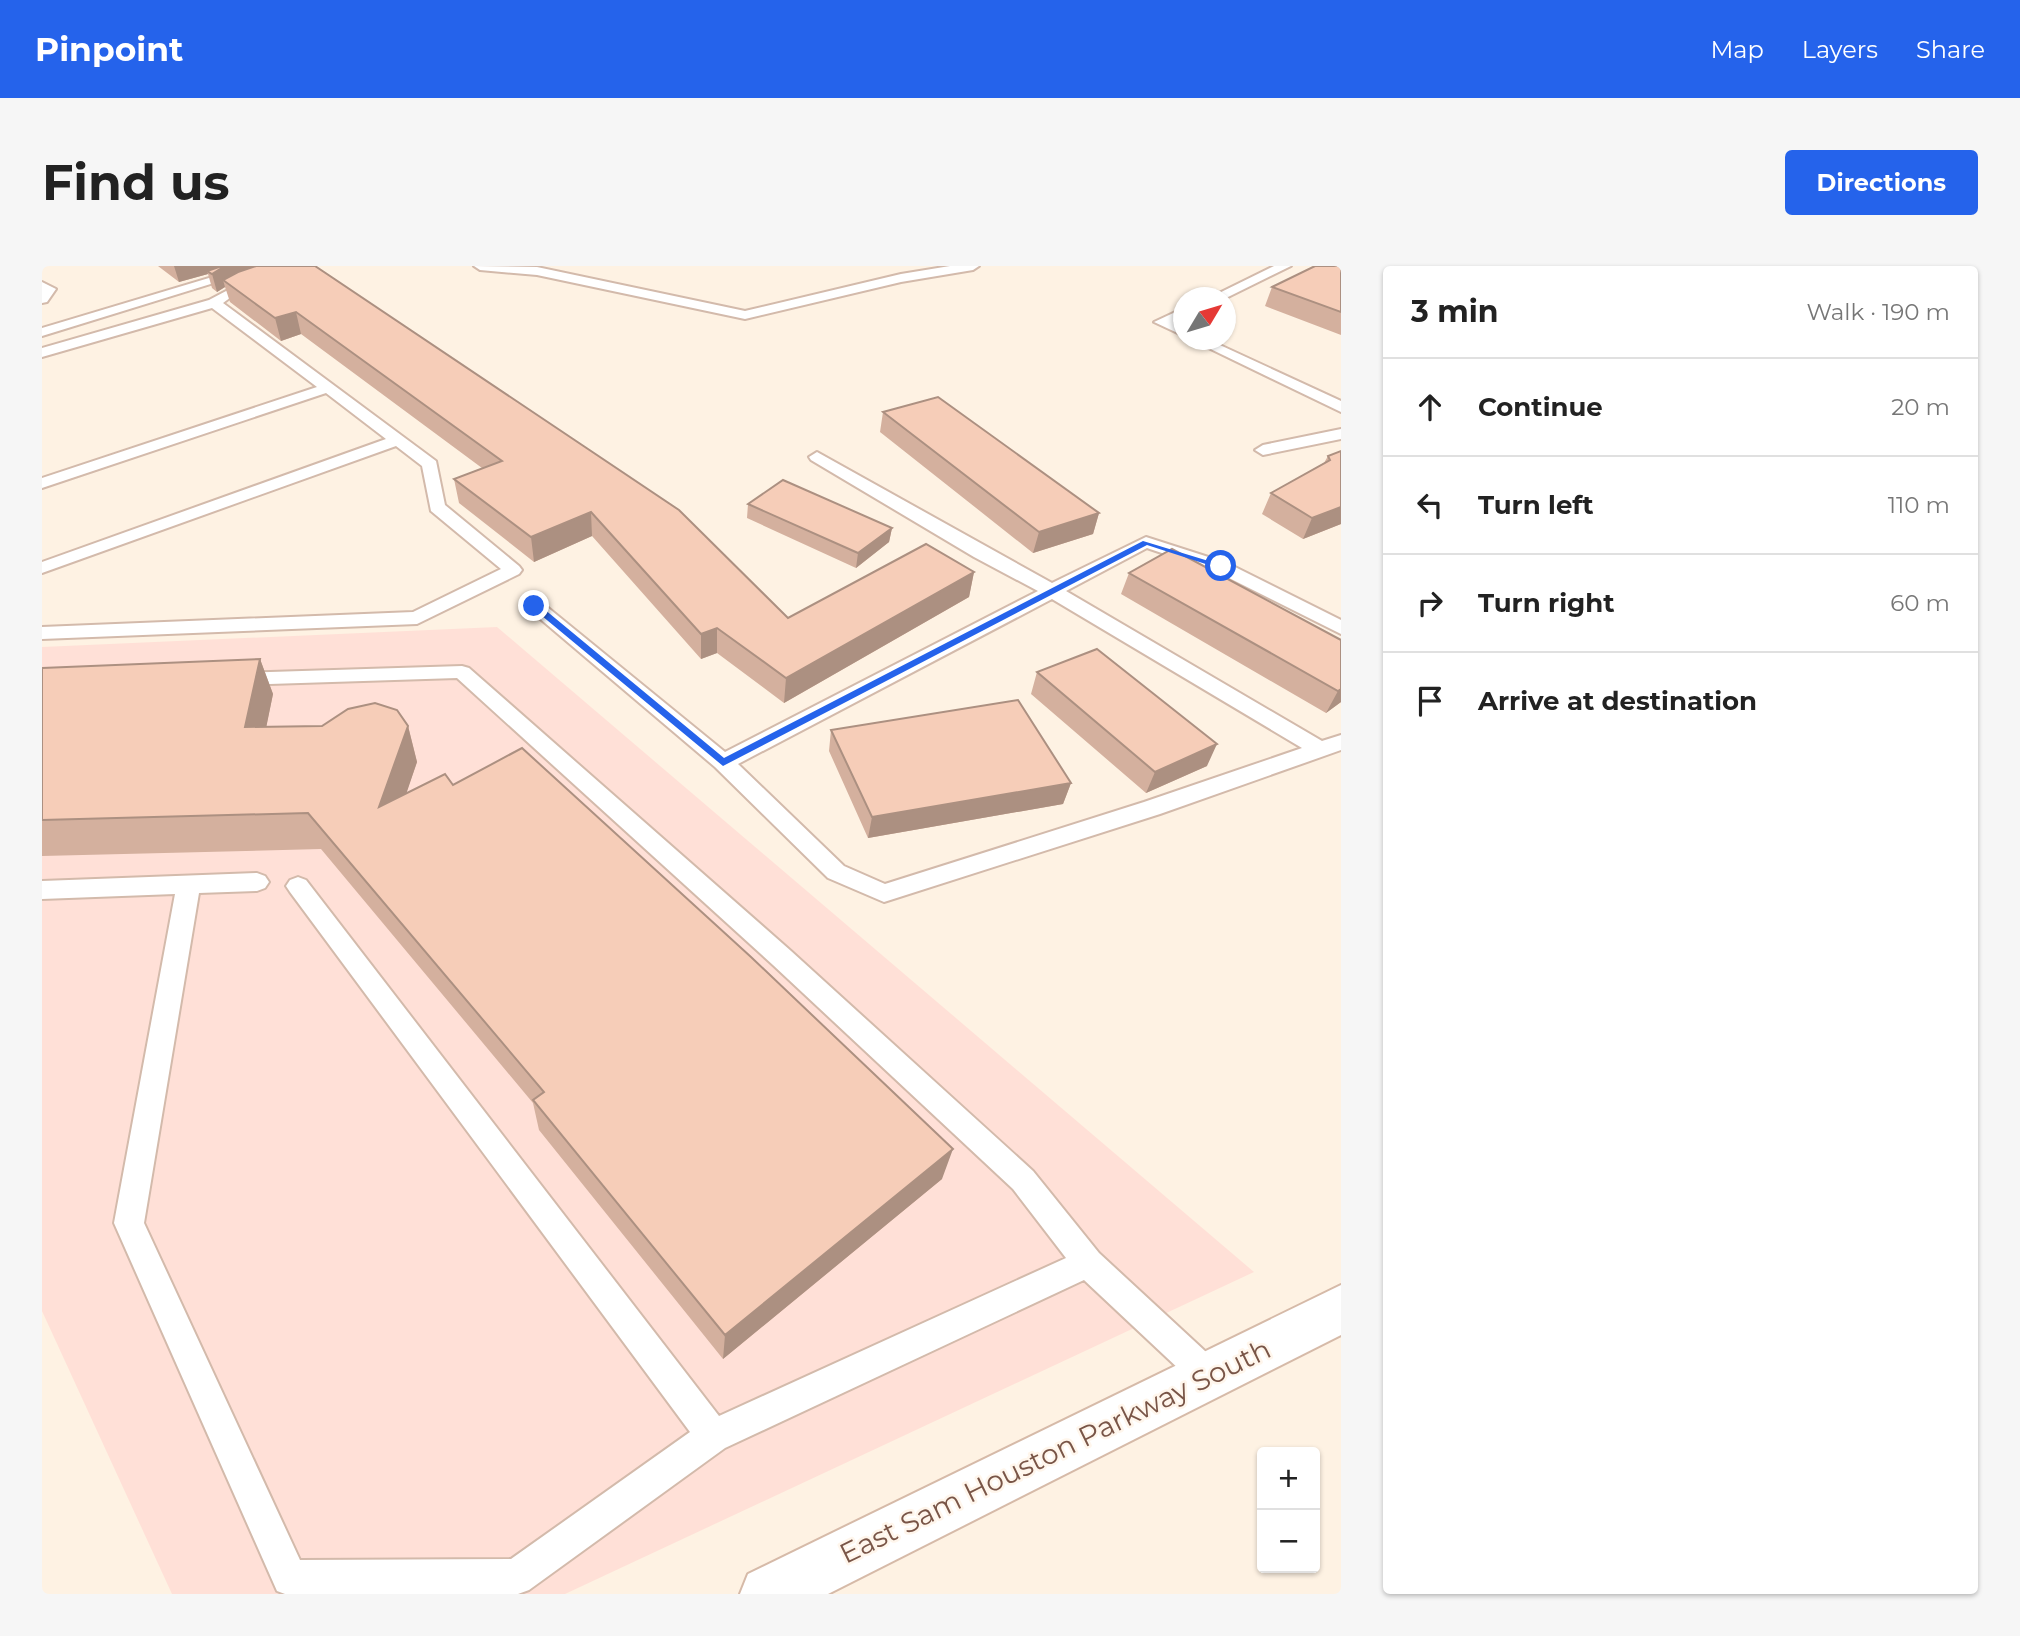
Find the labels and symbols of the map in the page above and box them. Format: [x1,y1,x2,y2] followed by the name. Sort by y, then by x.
[1173,287,1236,350] north arrow
[1205,550,1236,581] route start
[518,590,549,621] route end
[834,1332,1276,1570] street label: East Sam Houston Parkway South

